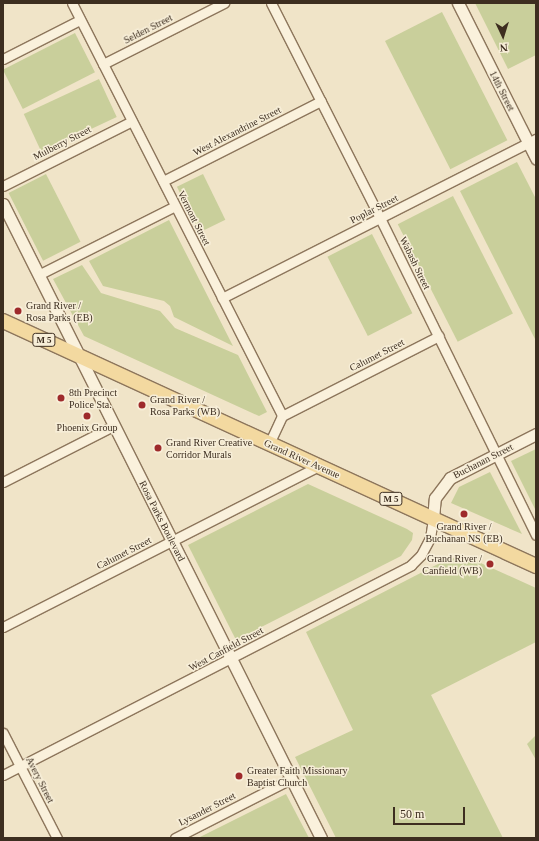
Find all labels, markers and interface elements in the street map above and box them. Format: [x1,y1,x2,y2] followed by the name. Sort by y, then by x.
[122,12,174,46] street label: Selden Street
[483,16,523,56] north arrow
[499,42,508,54] text: N
[487,69,517,113] street label: 14th Street
[191,104,283,158] street label: West Alexandrine Street
[31,123,93,163] street label: Mulberry Street
[175,188,213,248] street label: Vermont Street
[348,192,400,226] street label: Poplar Street
[397,235,433,291] street label: Wabash Street
[26,299,93,322] place label: Grand River / Rosa Parks (EB)
[13,306,23,316] marker: Grand River / Rosa Parks (EB)
[32,333,56,347] road number: M 5
[348,336,406,374] street label: Calumet Street
[69,386,117,410] place label: 8th Precinct Police Sta.
[56,393,66,403] marker: 8th Precinct Police Sta.
[150,393,220,416] place label: Grand River / Rosa Parks (WB)
[137,400,147,410] marker: Grand River / Rosa Parks (WB)
[82,411,92,421] marker: Phoenix Group
[57,422,117,434] place label: Phoenix Group
[166,436,252,460] place label: Grand River Creative Corridor Murals
[262,437,342,481] street label: Grand River Avenue
[451,441,515,481] street label: Buchanan Street
[153,443,163,453] marker: Grand River Creative Corridor Murals
[136,479,188,563] street label: Rosa Parks Boulevard
[379,492,403,506] road number: M 5
[459,509,469,519] marker: Grand River / Buchanan NS (EB)
[425,520,503,544] place label: Grand River / Buchanan NS (EB)
[95,534,153,572] street label: Calumet Street
[422,552,482,576] place label: Grand River / Canfield (WB)
[485,559,495,569] marker: Grand River / Canfield (WB)
[187,624,265,674] street label: West Canfield Street
[23,755,57,805] street label: Avery Street
[247,764,348,788] place label: Greater Faith Missionary Baptist Church
[234,771,244,781] marker: Greater Faith Missionary Baptist Church
[176,789,238,829] street label: Lysander Street
[395,799,467,825] scale bar
[400,807,424,821] text: 50 m

